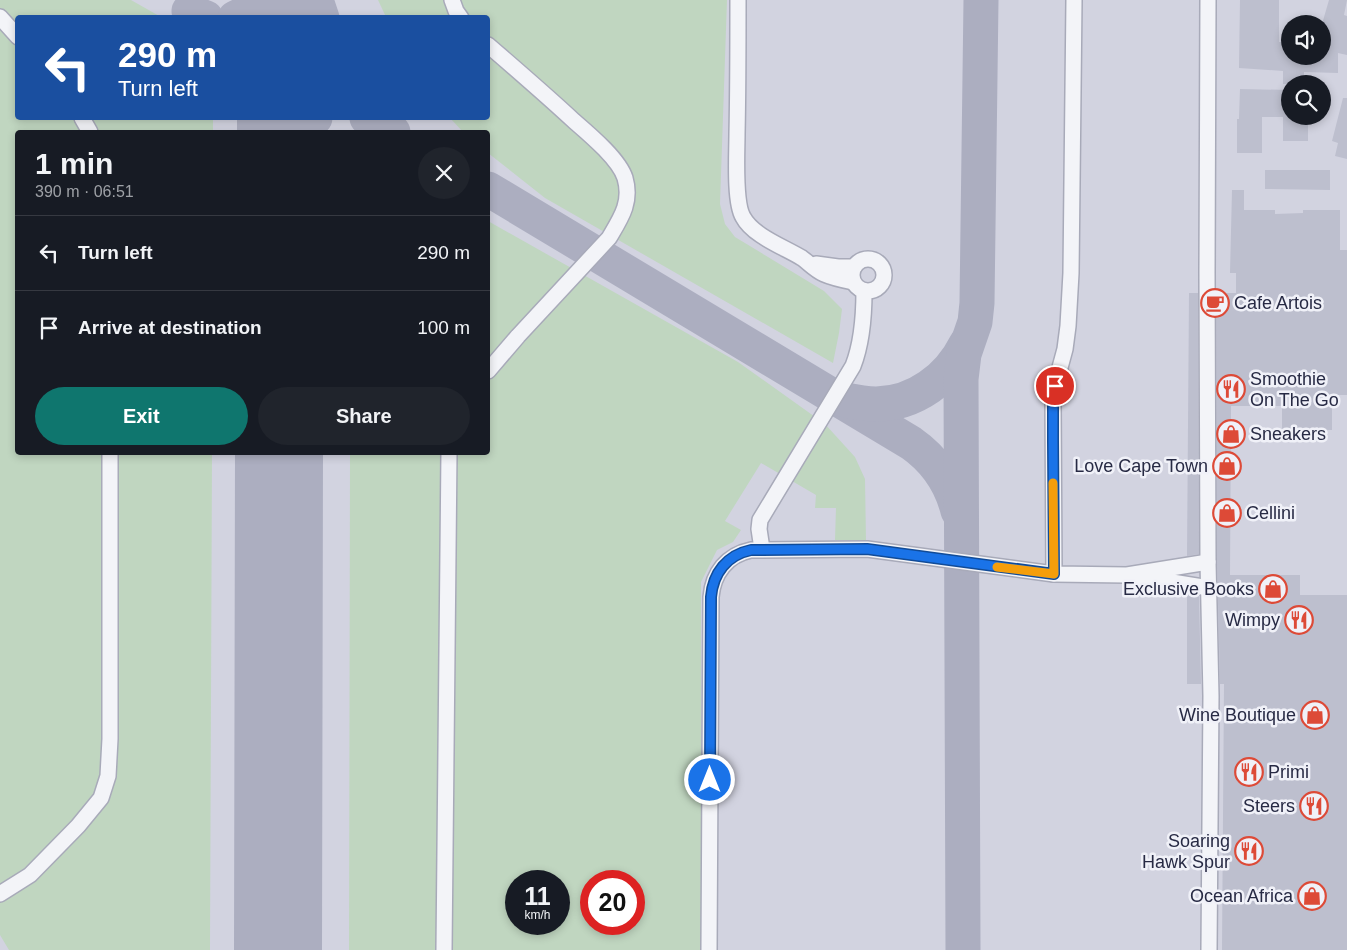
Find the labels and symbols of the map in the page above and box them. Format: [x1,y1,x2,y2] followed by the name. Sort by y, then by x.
[1200,288,1230,318] cafe icon: Cafe Artois
[1234,293,1322,313] place label: Cafe Artois
[1034,365,1076,407] pin
[1250,369,1339,410] place label: Smoothie On The Go
[1216,374,1246,404] restaurant icon: Smoothie On The Go
[1216,419,1246,449] shop icon: Sneakers
[1250,424,1326,444] place label: Sneakers
[1212,451,1242,481] shop icon: Love Cape Town
[1074,456,1208,476] place label: Love Cape Town
[1212,498,1242,528] shop icon: Cellini
[1246,503,1295,523] place label: Cellini
[1258,574,1288,604] shop icon: Exclusive Books
[1123,579,1254,599] place label: Exclusive Books
[1284,605,1314,635] restaurant icon: Wimpy
[1225,610,1280,630] place label: Wimpy
[1300,700,1330,730] shop icon: Wine Boutique
[1179,705,1296,725] place label: Wine Boutique
[683,753,735,805] position arrow
[1234,757,1264,787] restaurant icon: Primi
[1268,762,1309,782] place label: Primi
[1299,791,1329,821] restaurant icon: Steers
[1243,796,1295,816] place label: Steers
[1142,831,1230,872] place label: Soaring Hawk Spur
[1234,836,1264,866] restaurant icon: Soaring Hawk Spur
[580,870,645,935] speed limit sign: 20
[1297,881,1327,911] shop icon: Ocean Africa
[1190,886,1294,906] place label: Ocean Africa

